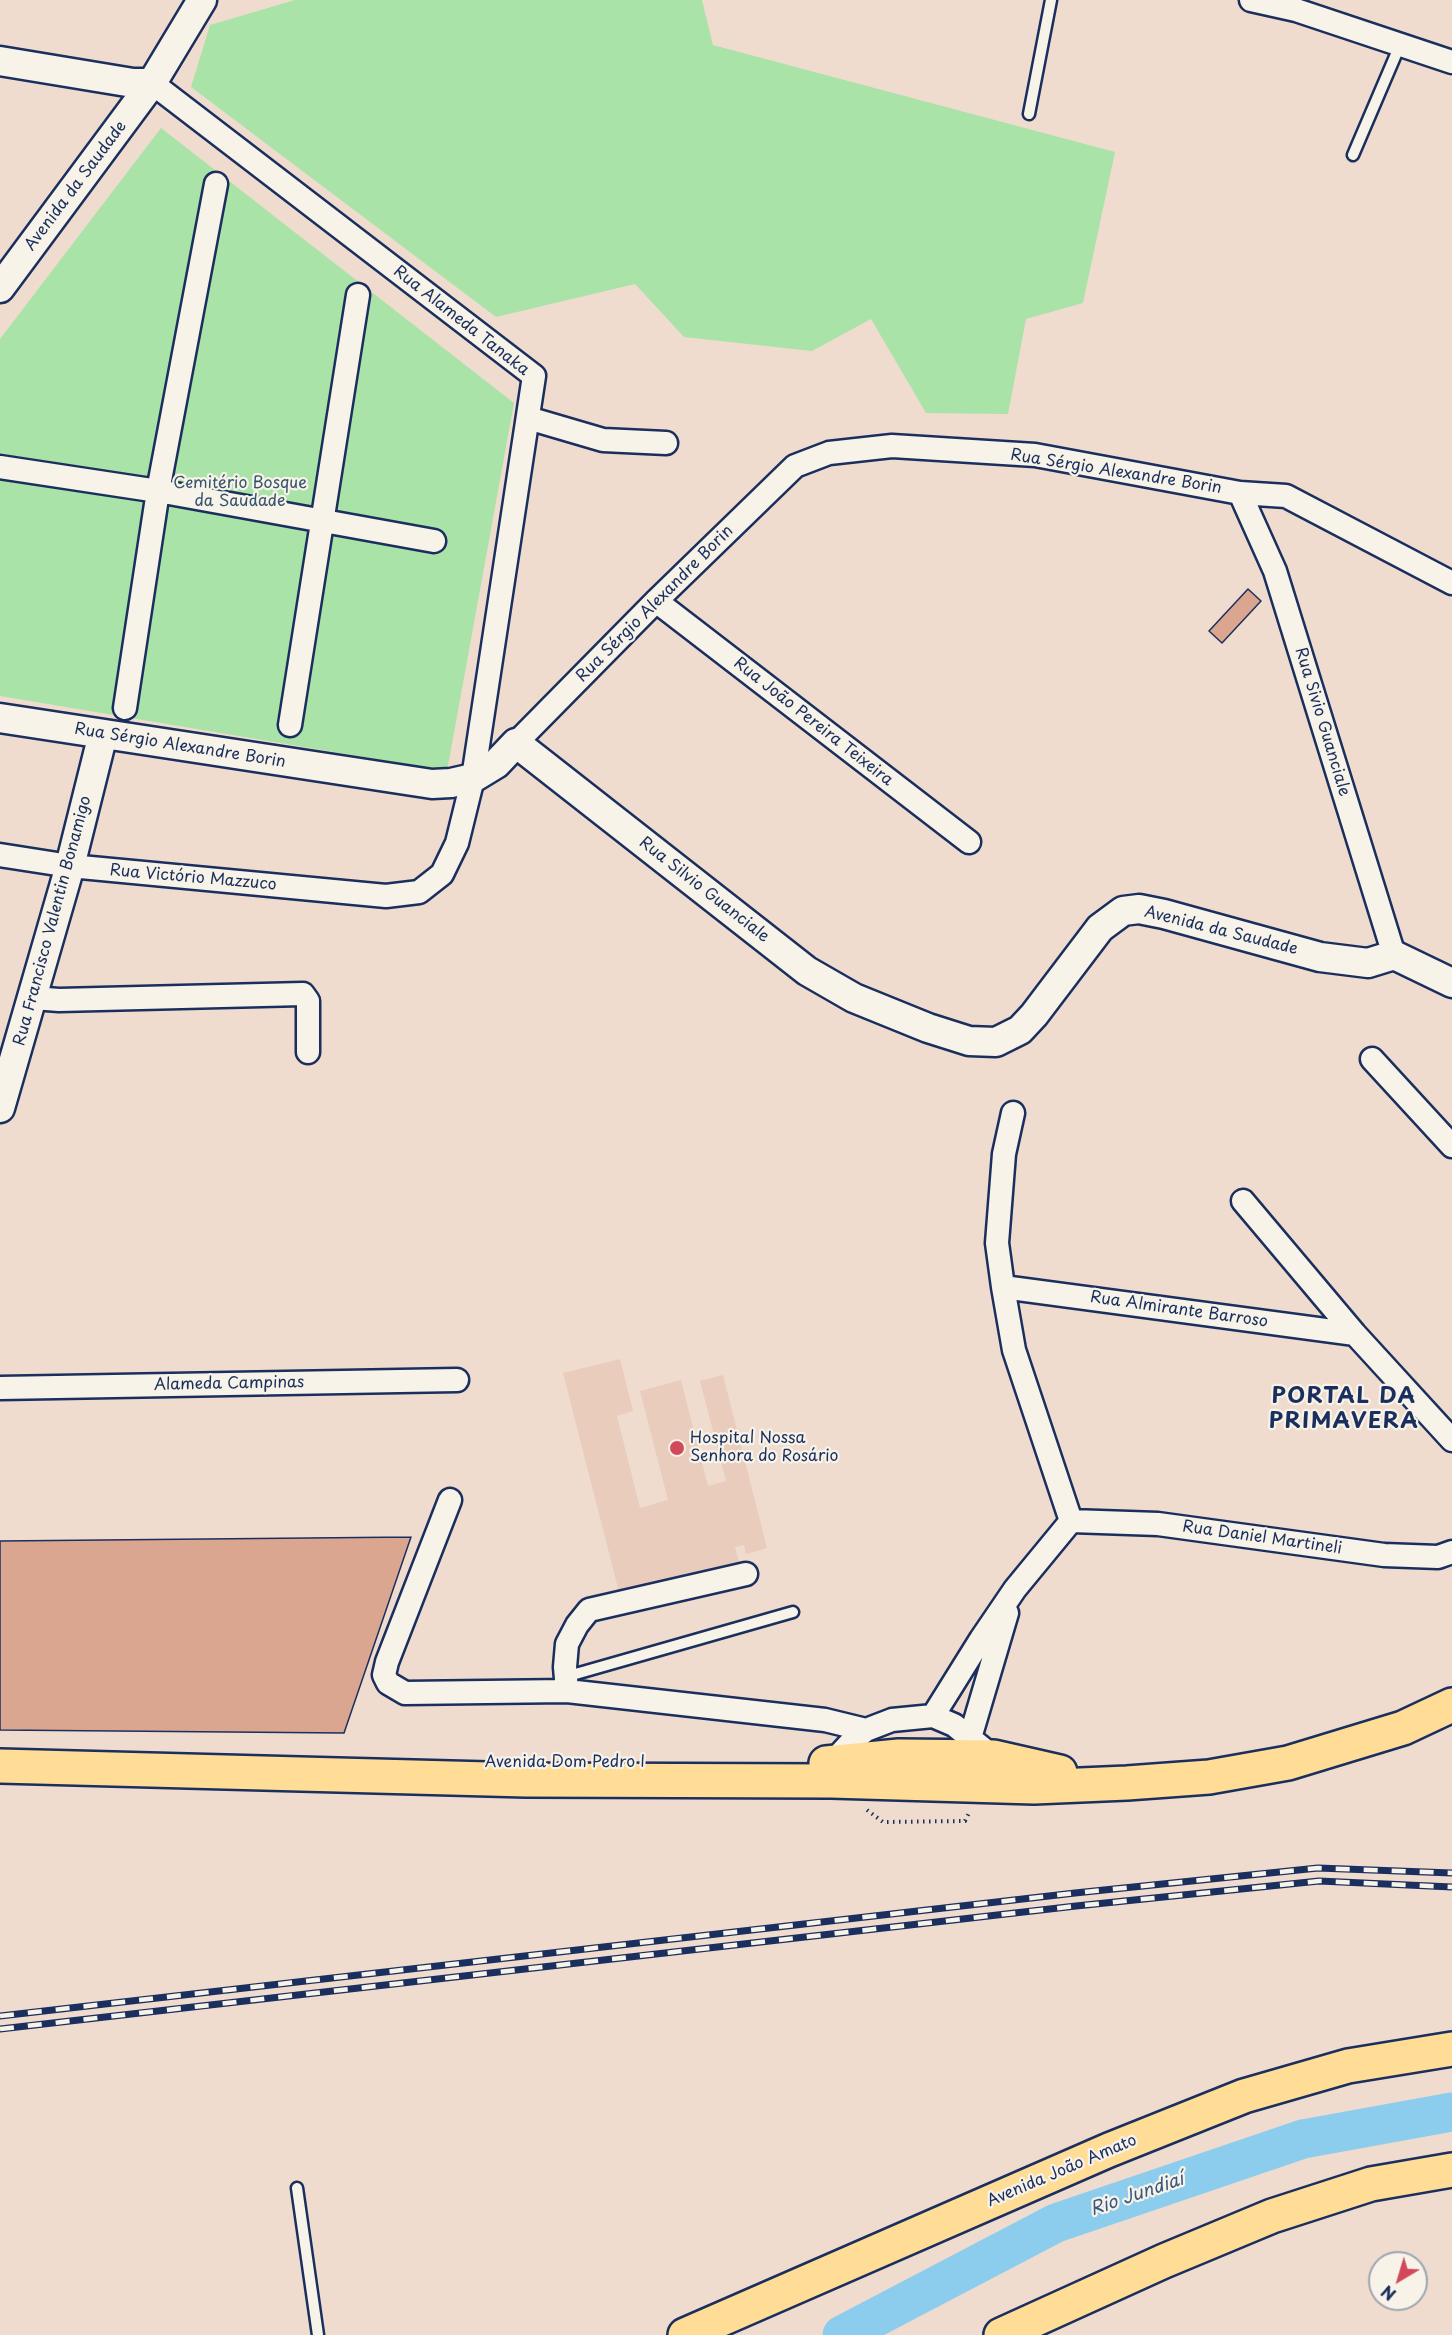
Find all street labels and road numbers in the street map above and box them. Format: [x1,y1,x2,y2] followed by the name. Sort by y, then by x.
[21,117,131,255] street label: Avenida da Saudade
[389,262,533,380] street label: Rua Alameda Tanaka
[1009,446,1223,498] street label: Rua Sérgio Alexandre Borin
[573,522,737,686] street label: Rua Sérgio Alexandre Borin
[1290,645,1354,799] street label: Rua Sivio Guanciale
[729,654,897,790] street label: Rua João Pereira Teixeira
[73,720,287,772] street label: Rua Sérgio Alexandre Borin
[10,794,96,1048] street label: Rua Francisco Valentin Bonamigo
[635,833,773,947] street label: Rua Silvio Guanciale
[109,861,277,895] street label: Rua Victório Mazzuco
[1142,903,1300,959] street label: Avenida da Saudade
[1089,1288,1269,1332] street label: Rua Almirante Barroso
[154,1373,304,1395] street label: Alameda Campinas
[1181,1517,1343,1559] street label: Rua Daniel Martineli
[485,1753,645,1773] street label: Avenida Dom Pedro I
[984,2131,1140,2211] street label: Avenida João Amato

